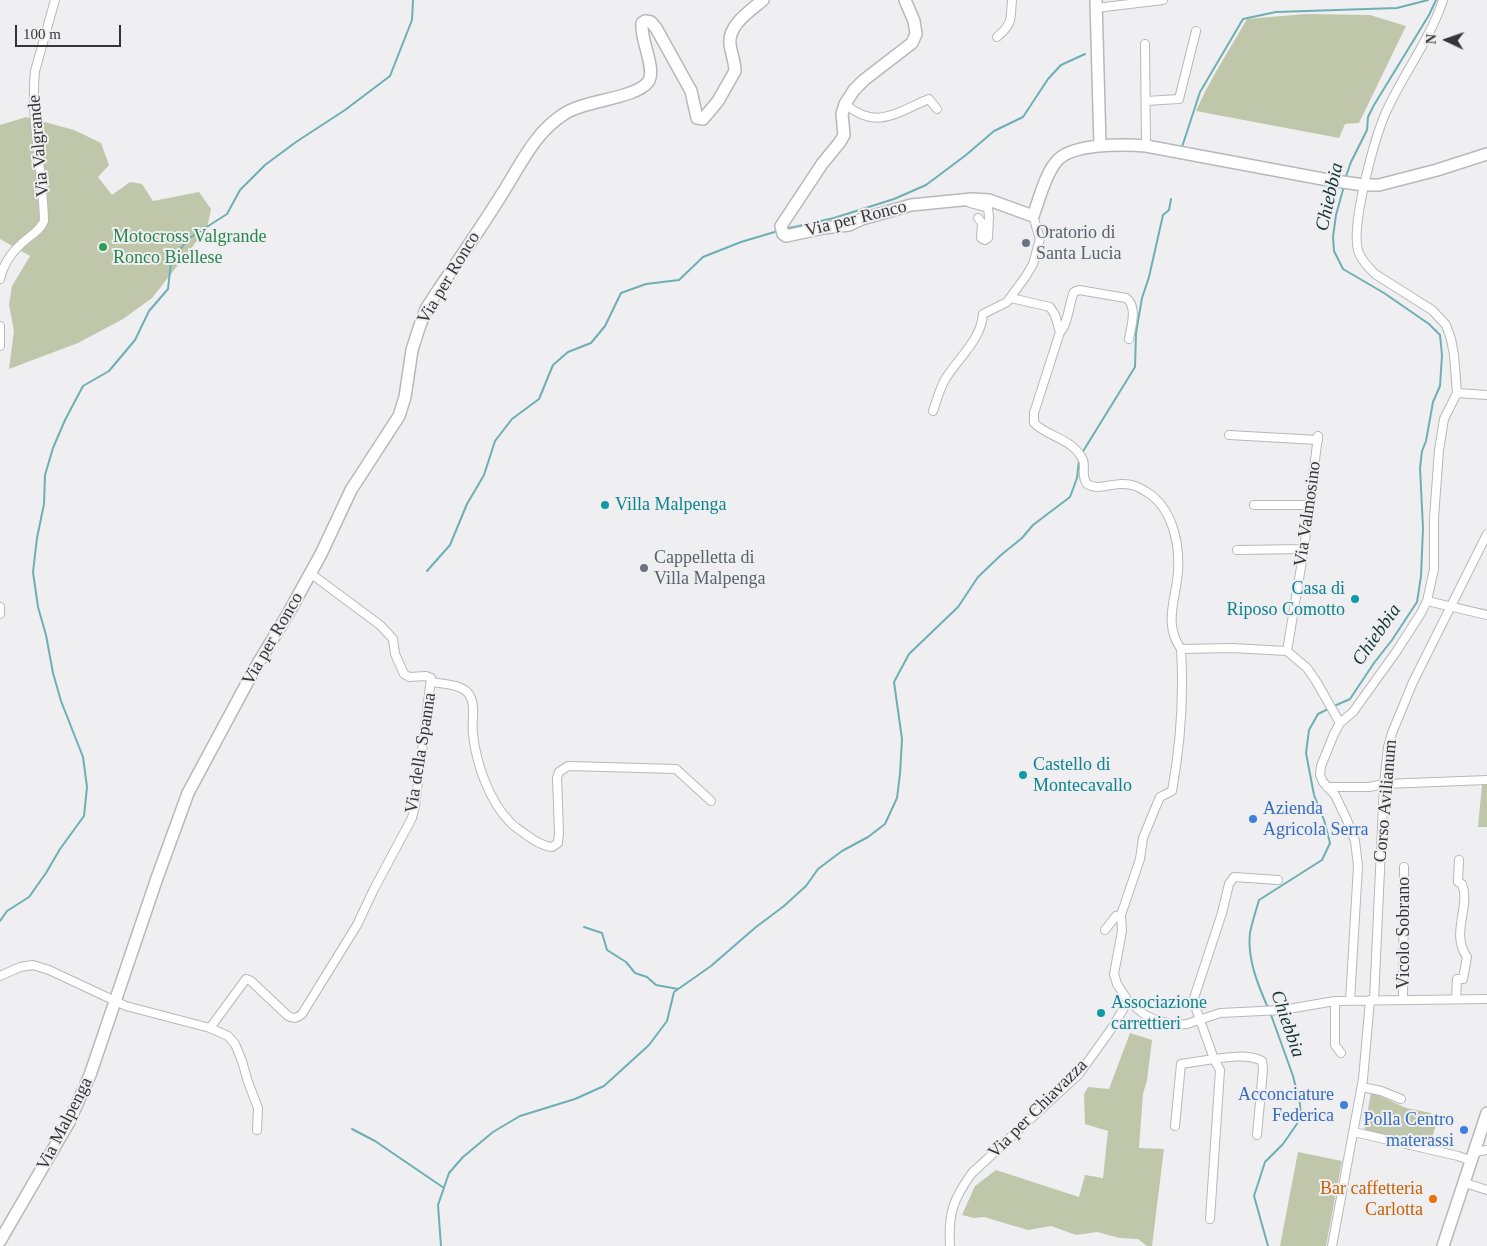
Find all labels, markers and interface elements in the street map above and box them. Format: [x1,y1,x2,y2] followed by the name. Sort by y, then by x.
[18,15,124,47] scale bar
[1422,15,1472,65] north arrow
[23,26,61,42] text: 100 m
[1424,34,1439,45] text: N
[24,94,54,198] street label: Via Valgrande
[1311,160,1349,234] water label: Chiebbia
[803,196,909,242] street label: Via per Ronco
[1036,222,1121,264] place label: Oratorio di Santa Lucia
[113,226,266,268] place label: Motocross Valgrande Ronco Biellese
[413,228,485,328] street label: Via per Ronco
[1020,237,1032,249] marker: Oratorio di Santa Lucia
[97,241,109,253] marker: Motocross Valgrande Ronco Biellese
[1290,460,1326,568] street label: Via Valmosino
[615,494,726,516] place label: Villa Malpenga
[599,499,611,511] marker: Villa Malpenga
[654,547,765,590] place label: Cappelletta di Villa Malpenga
[638,562,650,574] marker: Cappelletta di Villa Malpenga
[1226,578,1345,620] place label: Casa di Riposo Comotto
[238,589,308,689] street label: Via per Ronco
[1349,593,1361,605] marker: Casa di Riposo Comotto
[1348,600,1406,670] water label: Chiebbia
[401,691,441,815] street label: Via della Spanna
[1370,739,1402,863] street label: Corso Avilianum
[1033,754,1132,796] place label: Castello di Montecavallo
[1017,769,1029,781] marker: Castello di Montecavallo
[1263,798,1368,841] place label: Azienda Agricola Serra
[1247,813,1259,825] marker: Azienda Agricola Serra
[1393,877,1415,989] street label: Vicolo Sobrano
[1265,987,1309,1061] water label: Chiebbia
[1111,992,1207,1034] place label: Associazione carrettieri
[1095,1007,1107,1019] marker: Associazione carrettieri
[984,1055,1092,1163] street label: Via per Chiavazza
[32,1074,98,1174] street label: Via Malpenga
[1238,1084,1334,1126] place label: Acconciature Federica
[1338,1099,1350,1111] marker: Acconciature Federica
[1364,1109,1454,1152] place label: Polla Centro materassi
[1458,1124,1470,1136] marker: Polla Centro materassi
[1320,1178,1423,1220] place label: Bar caffetteria Carlotta
[1427,1193,1439,1205] marker: Bar caffetteria Carlotta

